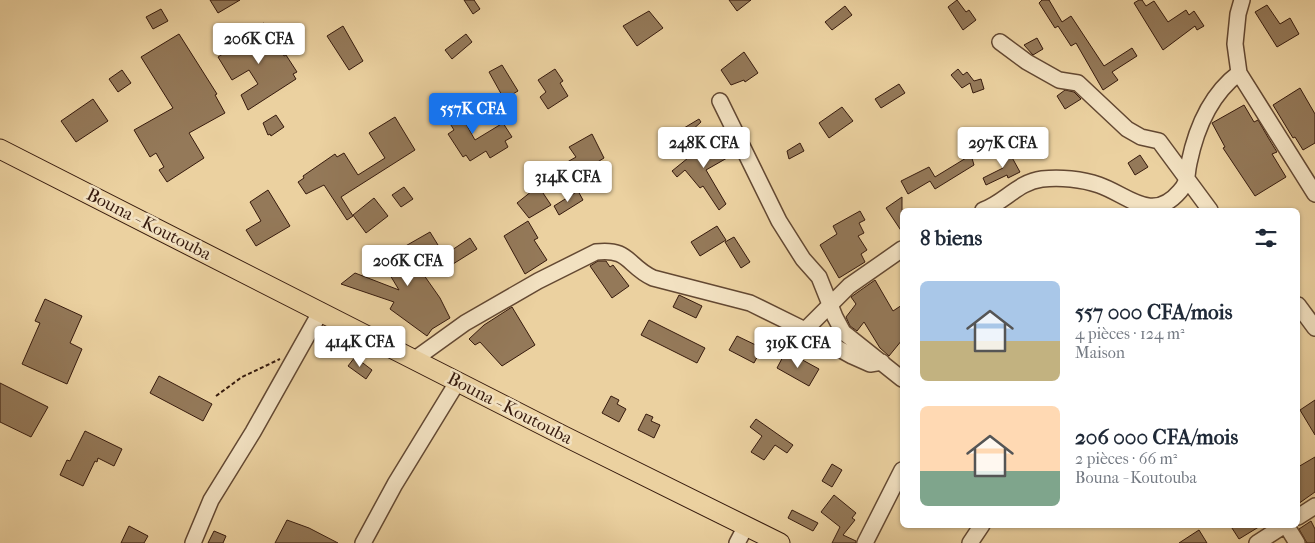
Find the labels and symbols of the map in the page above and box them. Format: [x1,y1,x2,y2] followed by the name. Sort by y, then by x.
[207,22,311,65] pin: 206K CFA
[421,92,525,135] pin: 557K CFA
[652,126,756,169] pin: 248K CFA
[951,126,1055,169] pin: 297K CFA
[516,160,620,203] pin: 314K CFA
[83,184,215,265] street label: Bouna - Koutouba
[356,244,460,287] pin: 206K CFA
[308,326,412,368] pin: 414K CFA
[746,326,850,369] pin: 319K CFA
[444,368,576,449] street label: Bouna - Koutouba

